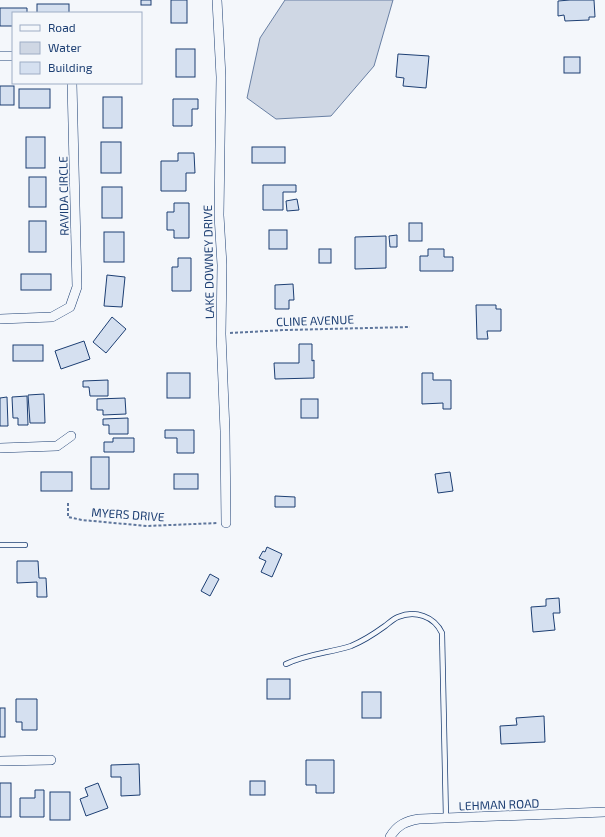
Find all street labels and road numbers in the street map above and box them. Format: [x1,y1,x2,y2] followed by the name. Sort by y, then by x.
[55,156,71,236] street label: RAVIDA CIRCLE
[200,204,216,319] street label: LAKE DOWNEY DRIVE
[276,312,354,328] street label: CLINE AVENUE
[91,504,165,524] street label: MYERS DRIVE
[458,796,540,812] street label: LEHMAN ROAD

